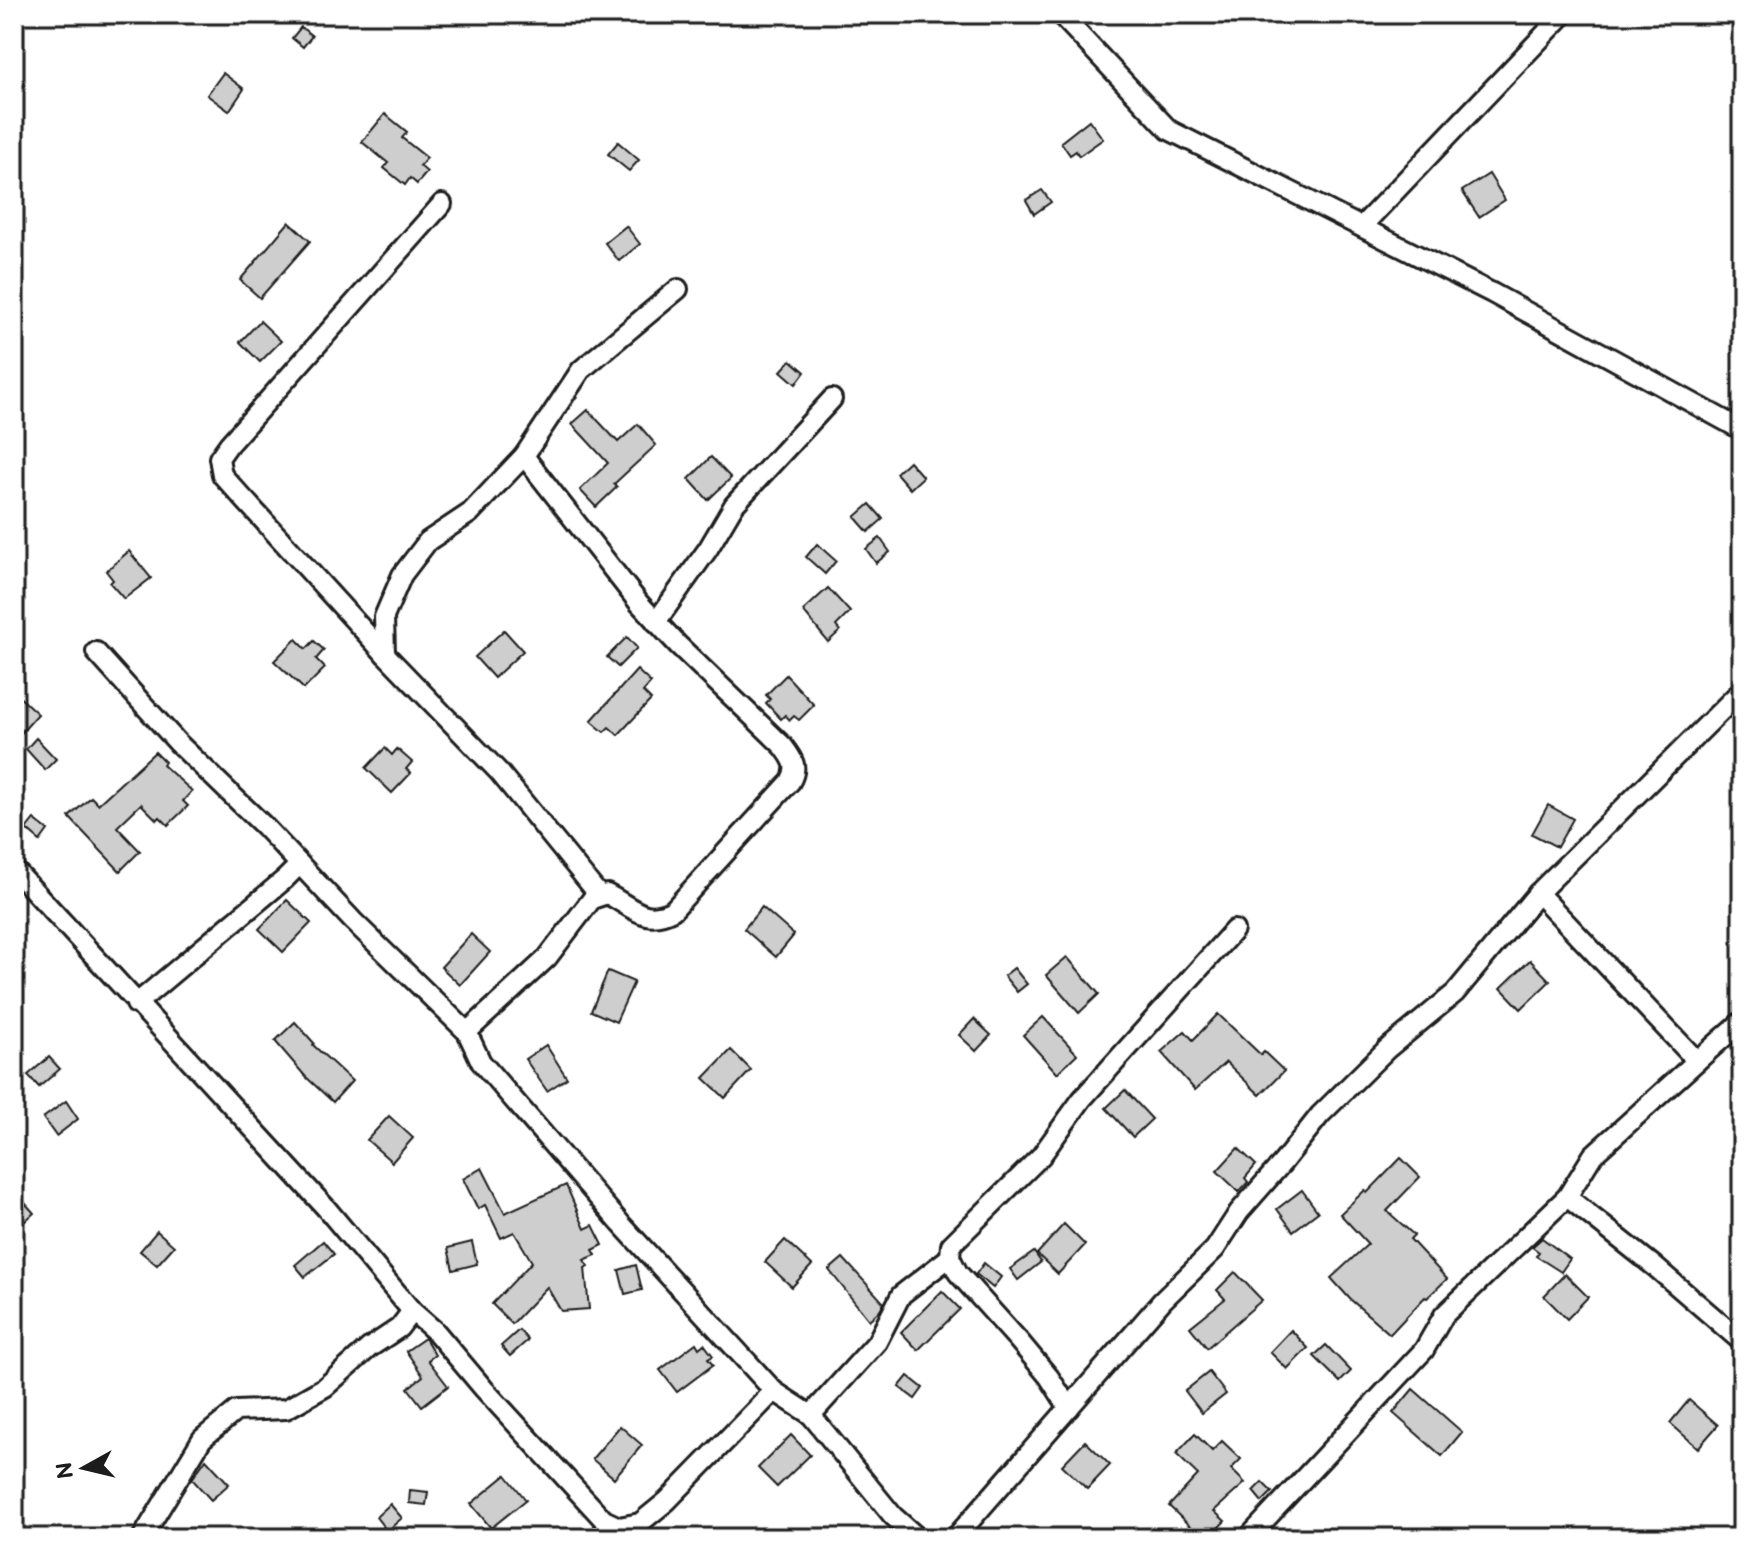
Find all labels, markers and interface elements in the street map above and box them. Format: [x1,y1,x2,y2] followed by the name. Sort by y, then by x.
[44,1428,124,1508] north arrow
[51,1461,80,1481] text: N

